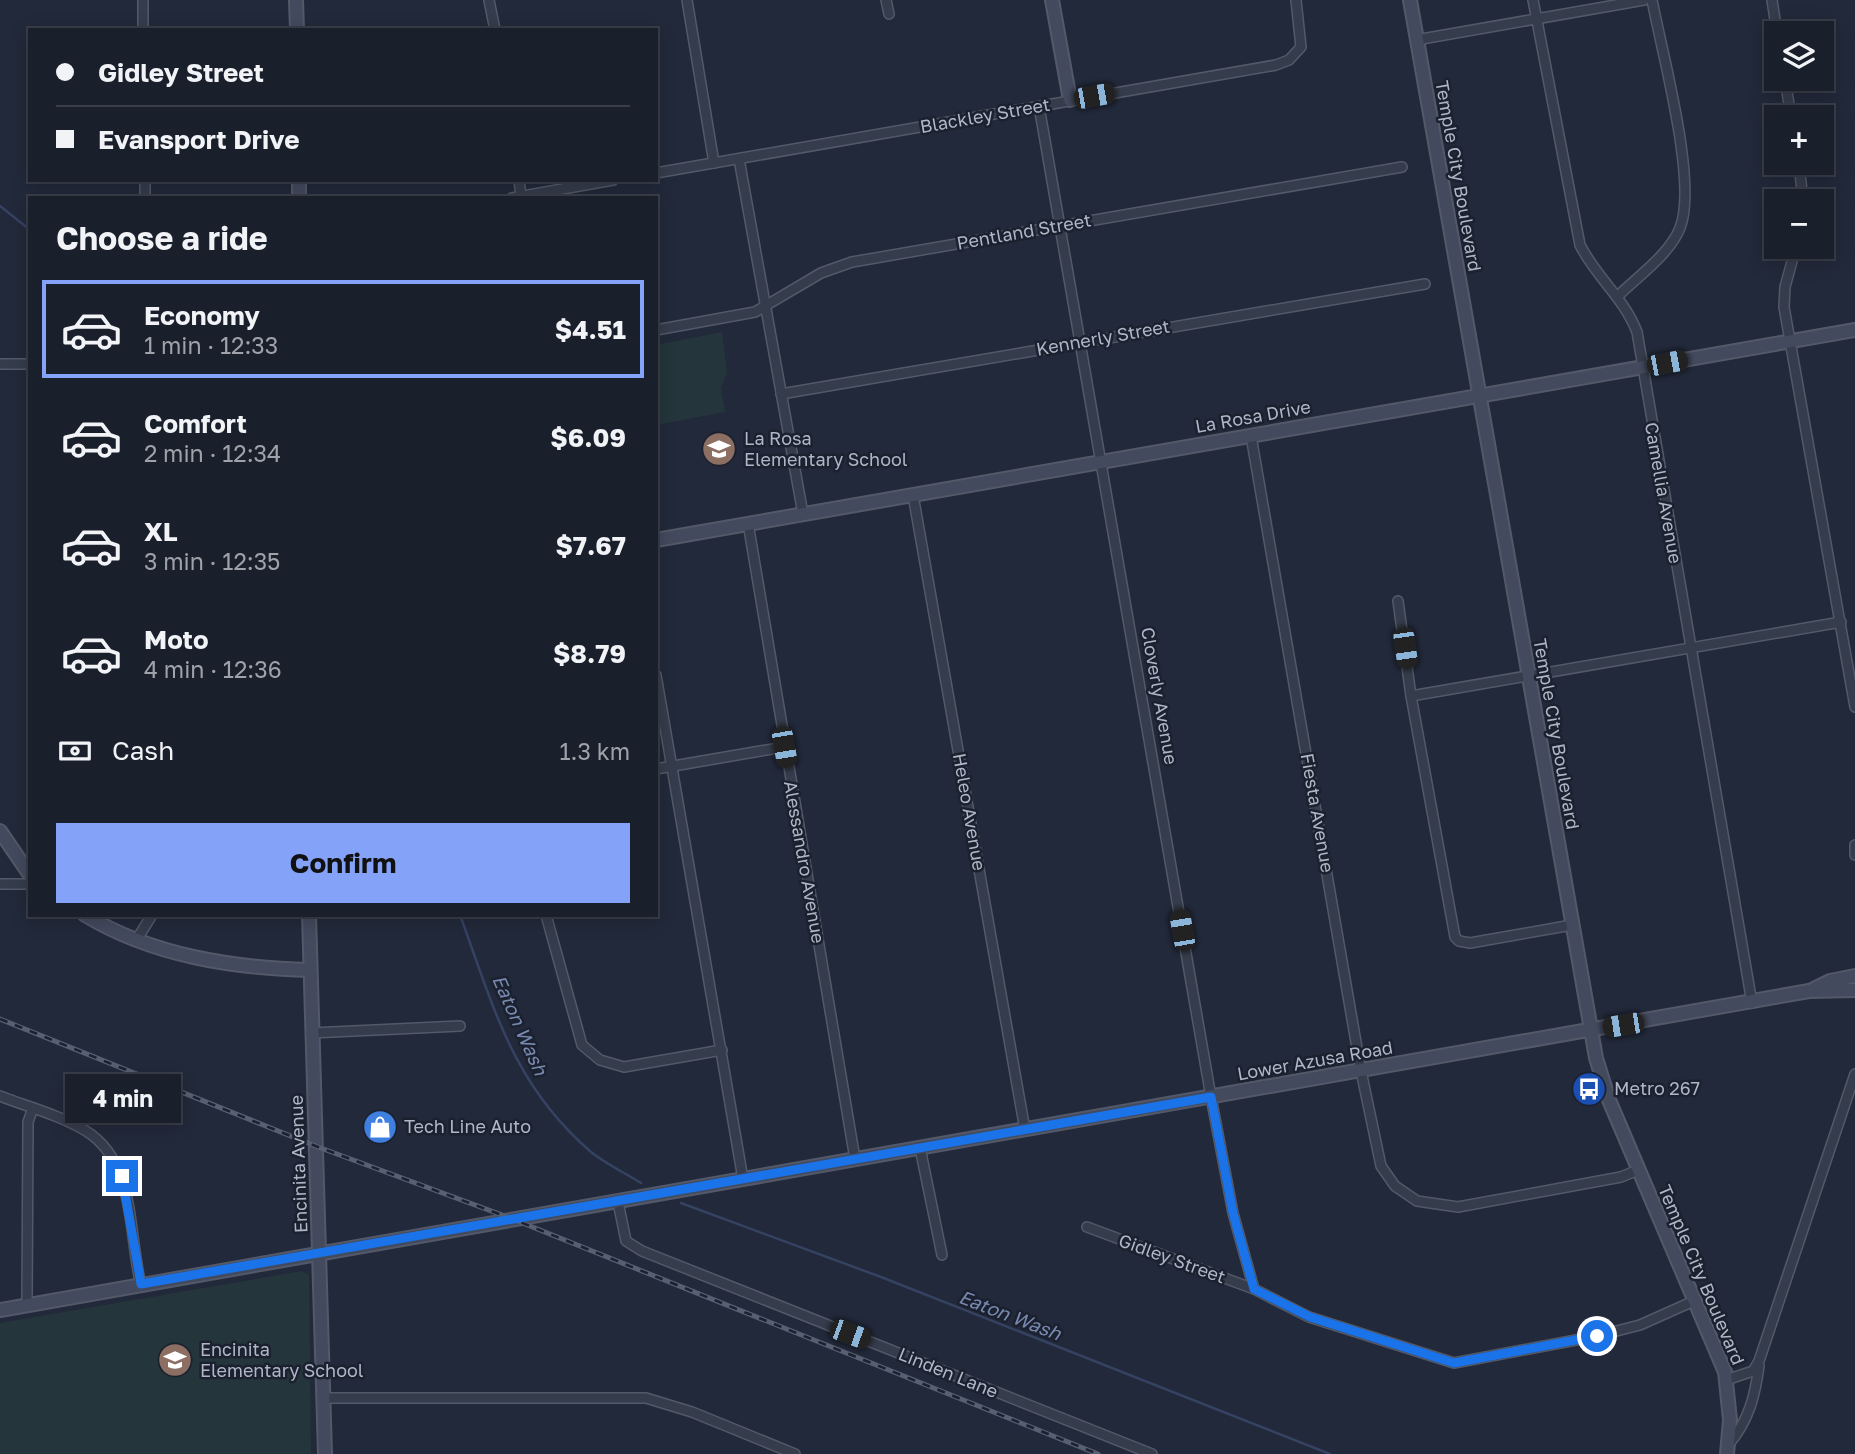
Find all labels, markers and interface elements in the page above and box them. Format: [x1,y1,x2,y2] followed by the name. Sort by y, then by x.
[1764,21,1834,259] map controls
[1764,21,1834,91] button: layers
[98,57,264,88] text: Gidley Street
[1431,79,1487,273] street label: Temple City Boulevard
[1072,82,1117,110] car
[918,93,1051,137] street label: Blackley Street
[1764,105,1834,175] button: +
[98,124,299,155] text: Evansport Drive
[1764,189,1834,259] button: −
[955,208,1093,254] street label: Pentland Street
[56,219,268,257] text: Choose a ride
[60,298,123,361] icon: car
[144,300,260,331] text: Economy
[555,314,626,345] text: $4.51
[1034,314,1171,360] street label: Kennerly Street
[144,331,278,359] text: 1 min · 12:33
[1645,349,1690,377] car
[1193,395,1312,437] street label: La Rosa Drive
[60,406,123,469] icon: car
[144,408,247,439] text: Comfort
[1641,420,1687,565] street label: Camellia Avenue
[550,422,626,453] text: $6.09
[744,427,908,470] place label: La Rosa Elementary School
[700,430,738,468] school or university icon: La Rosa Elementary School
[144,439,281,467] text: 2 min · 12:34
[60,514,123,577] icon: car
[144,516,178,547] text: XL
[555,530,626,561] text: $7.67
[144,547,280,575] text: 3 min · 12:35
[60,622,123,685] icon: car
[144,624,209,655] text: Moto
[1137,625,1183,766] street label: Cloverly Avenue
[1392,626,1419,670] car
[1529,637,1585,831] street label: Temple City Boulevard
[553,638,626,669] text: $8.79
[144,655,282,683] text: 4 min · 12:36
[771,724,798,770] car
[56,732,94,770] icon: cash
[112,735,174,766] text: Cash
[559,737,630,765] text: 1.3 km
[949,751,991,872] street label: Heleo Avenue
[1297,751,1339,874] street label: Fiesta Avenue
[780,779,830,945] street label: Alessandro Avenue
[56,823,630,903] button: Confirm
[1169,907,1196,953] car
[488,971,553,1080] water label: Eaton Wash
[1601,1011,1646,1039] car
[1235,1035,1394,1085] street label: Lower Azusa Road
[1570,1070,1608,1108] bus stop icon: Metro 267
[64,1074,180,1124] callout: 4 min
[1614,1077,1700,1099] place label: Metro 267
[93,1084,153,1112] text: 4 min
[285,1095,311,1233] street label: Encinita Avenue
[361,1108,399,1146] shop icon: Tech Line Auto
[404,1115,531,1137] place label: Tech Line Auto
[106,1160,138,1192] route end
[1654,1181,1750,1368] street label: Temple City Boulevard
[1116,1229,1229,1288] street label: Gidley Street
[956,1285,1066,1345] water label: Eaton Wash
[827,1317,874,1351] car
[1581,1320,1613,1352] route start
[200,1338,364,1381] place label: Encinita Elementary School
[156,1341,194,1379] school or university icon: Encinita Elementary School
[895,1342,1001,1402] street label: Linden Lane

